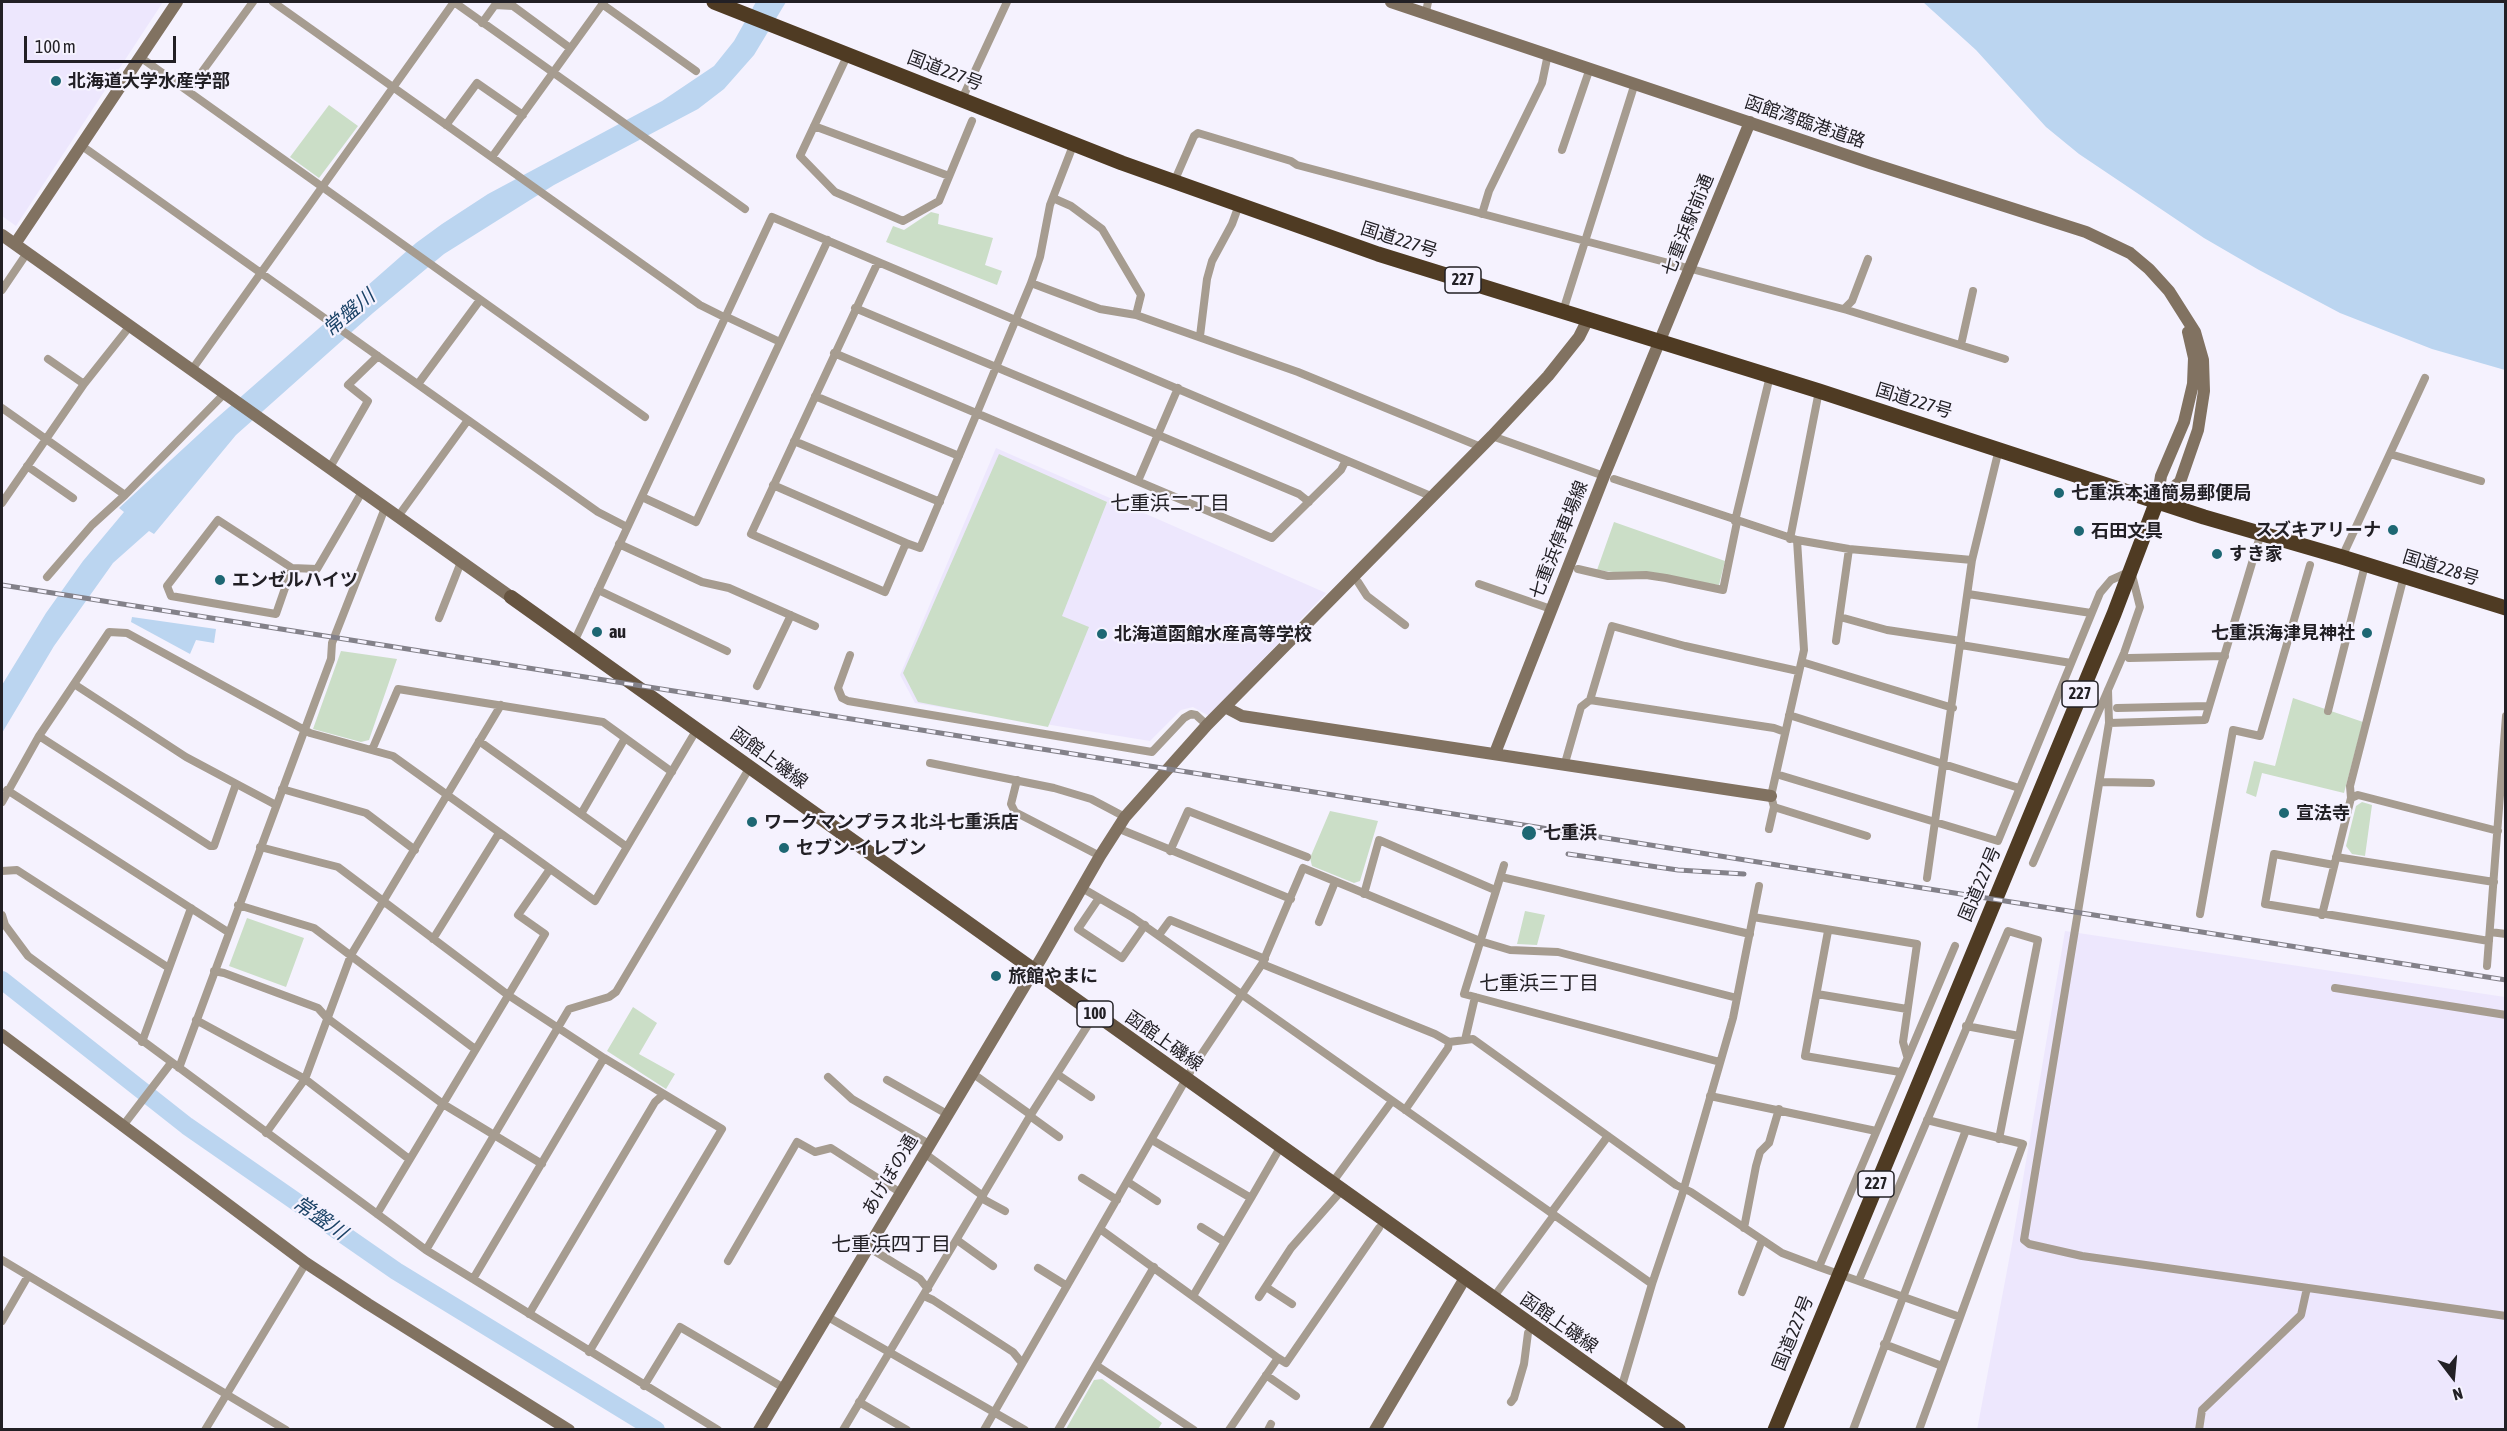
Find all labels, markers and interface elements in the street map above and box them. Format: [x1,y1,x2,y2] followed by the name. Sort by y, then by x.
[27,24,178,62] scale bar
[35,36,76,57] text: 100 m
[904,47,986,95] street label: 国道227号
[68,70,230,92] place label: 北海道大学水産学部
[49,74,63,88] marker: 北海道大学水産学部
[1742,91,1868,153] street label: 函館湾臨港道路
[1658,171,1718,279] street label: 七重浜駅前通
[1358,217,1440,263] street label: 国道227号
[1445,267,1481,293] road number: 227
[318,285,380,341] water label: 常盤川
[1873,379,1955,423] street label: 国道227号
[1525,478,1593,602] street label: 七重浜停車場線
[2071,482,2251,504] place label: 七重浜本通簡易郵便局
[2052,486,2066,500] marker: 七重浜本通簡易郵便局
[1110,492,1230,516] district label: 七重浜二丁目
[2255,519,2381,541] place label: スズキアリーナ
[2091,520,2163,542] place label: 石田文具
[2386,523,2400,537] marker: スズキアリーナ
[2072,524,2086,538] marker: 石田文具
[2229,543,2283,565] place label: すき家
[2400,546,2482,590] street label: 国道228号
[2210,547,2224,561] marker: すき家
[232,569,358,591] place label: エンゼルハイツ
[213,573,227,587] marker: エンゼルハイツ
[609,621,626,643] place label: au
[2211,622,2355,644] place label: 七重浜海津見神社
[1114,623,1312,645] place label: 北海道函館水産高等学校
[590,625,604,639] marker: au
[2360,626,2374,640] marker: 七重浜海津見神社
[1095,627,1109,641] marker: 北海道函館水産高等学校
[2062,681,2098,707] road number: 227
[726,723,812,793] street label: 函館上磯線
[2296,802,2350,824] place label: 宣法寺
[2277,806,2291,820] marker: 宣法寺
[764,811,1018,833] place label: ワークマンプラス 北斗七重浜店
[745,815,759,829] marker: ワークマンプラス 北斗七重浜店
[1543,822,1597,844] place label: 七重浜
[1520,824,1538,842] marker: 七重浜
[796,837,926,859] place label: セブン-イレブン
[777,841,791,855] marker: セブン-イレブン
[1955,843,2005,925] street label: 国道227号
[1008,965,1098,987] place label: 旅館やまに
[989,969,1003,983] marker: 旅館やまに
[1479,972,1599,996] district label: 七重浜三丁目
[1077,1001,1113,1027] road number: 100
[1121,1006,1207,1076] street label: 函館上磯線
[858,1131,922,1219] street label: あけぼの通
[1858,1171,1894,1197] road number: 227
[289,1191,351,1245] water label: 常盤川
[831,1233,951,1257] district label: 七重浜四丁目
[1516,1288,1602,1358] street label: 函館上磯線
[1768,1292,1818,1374] street label: 国道227号
[2423,1347,2483,1407] north arrow
[2451,1384,2465,1404] text: N

